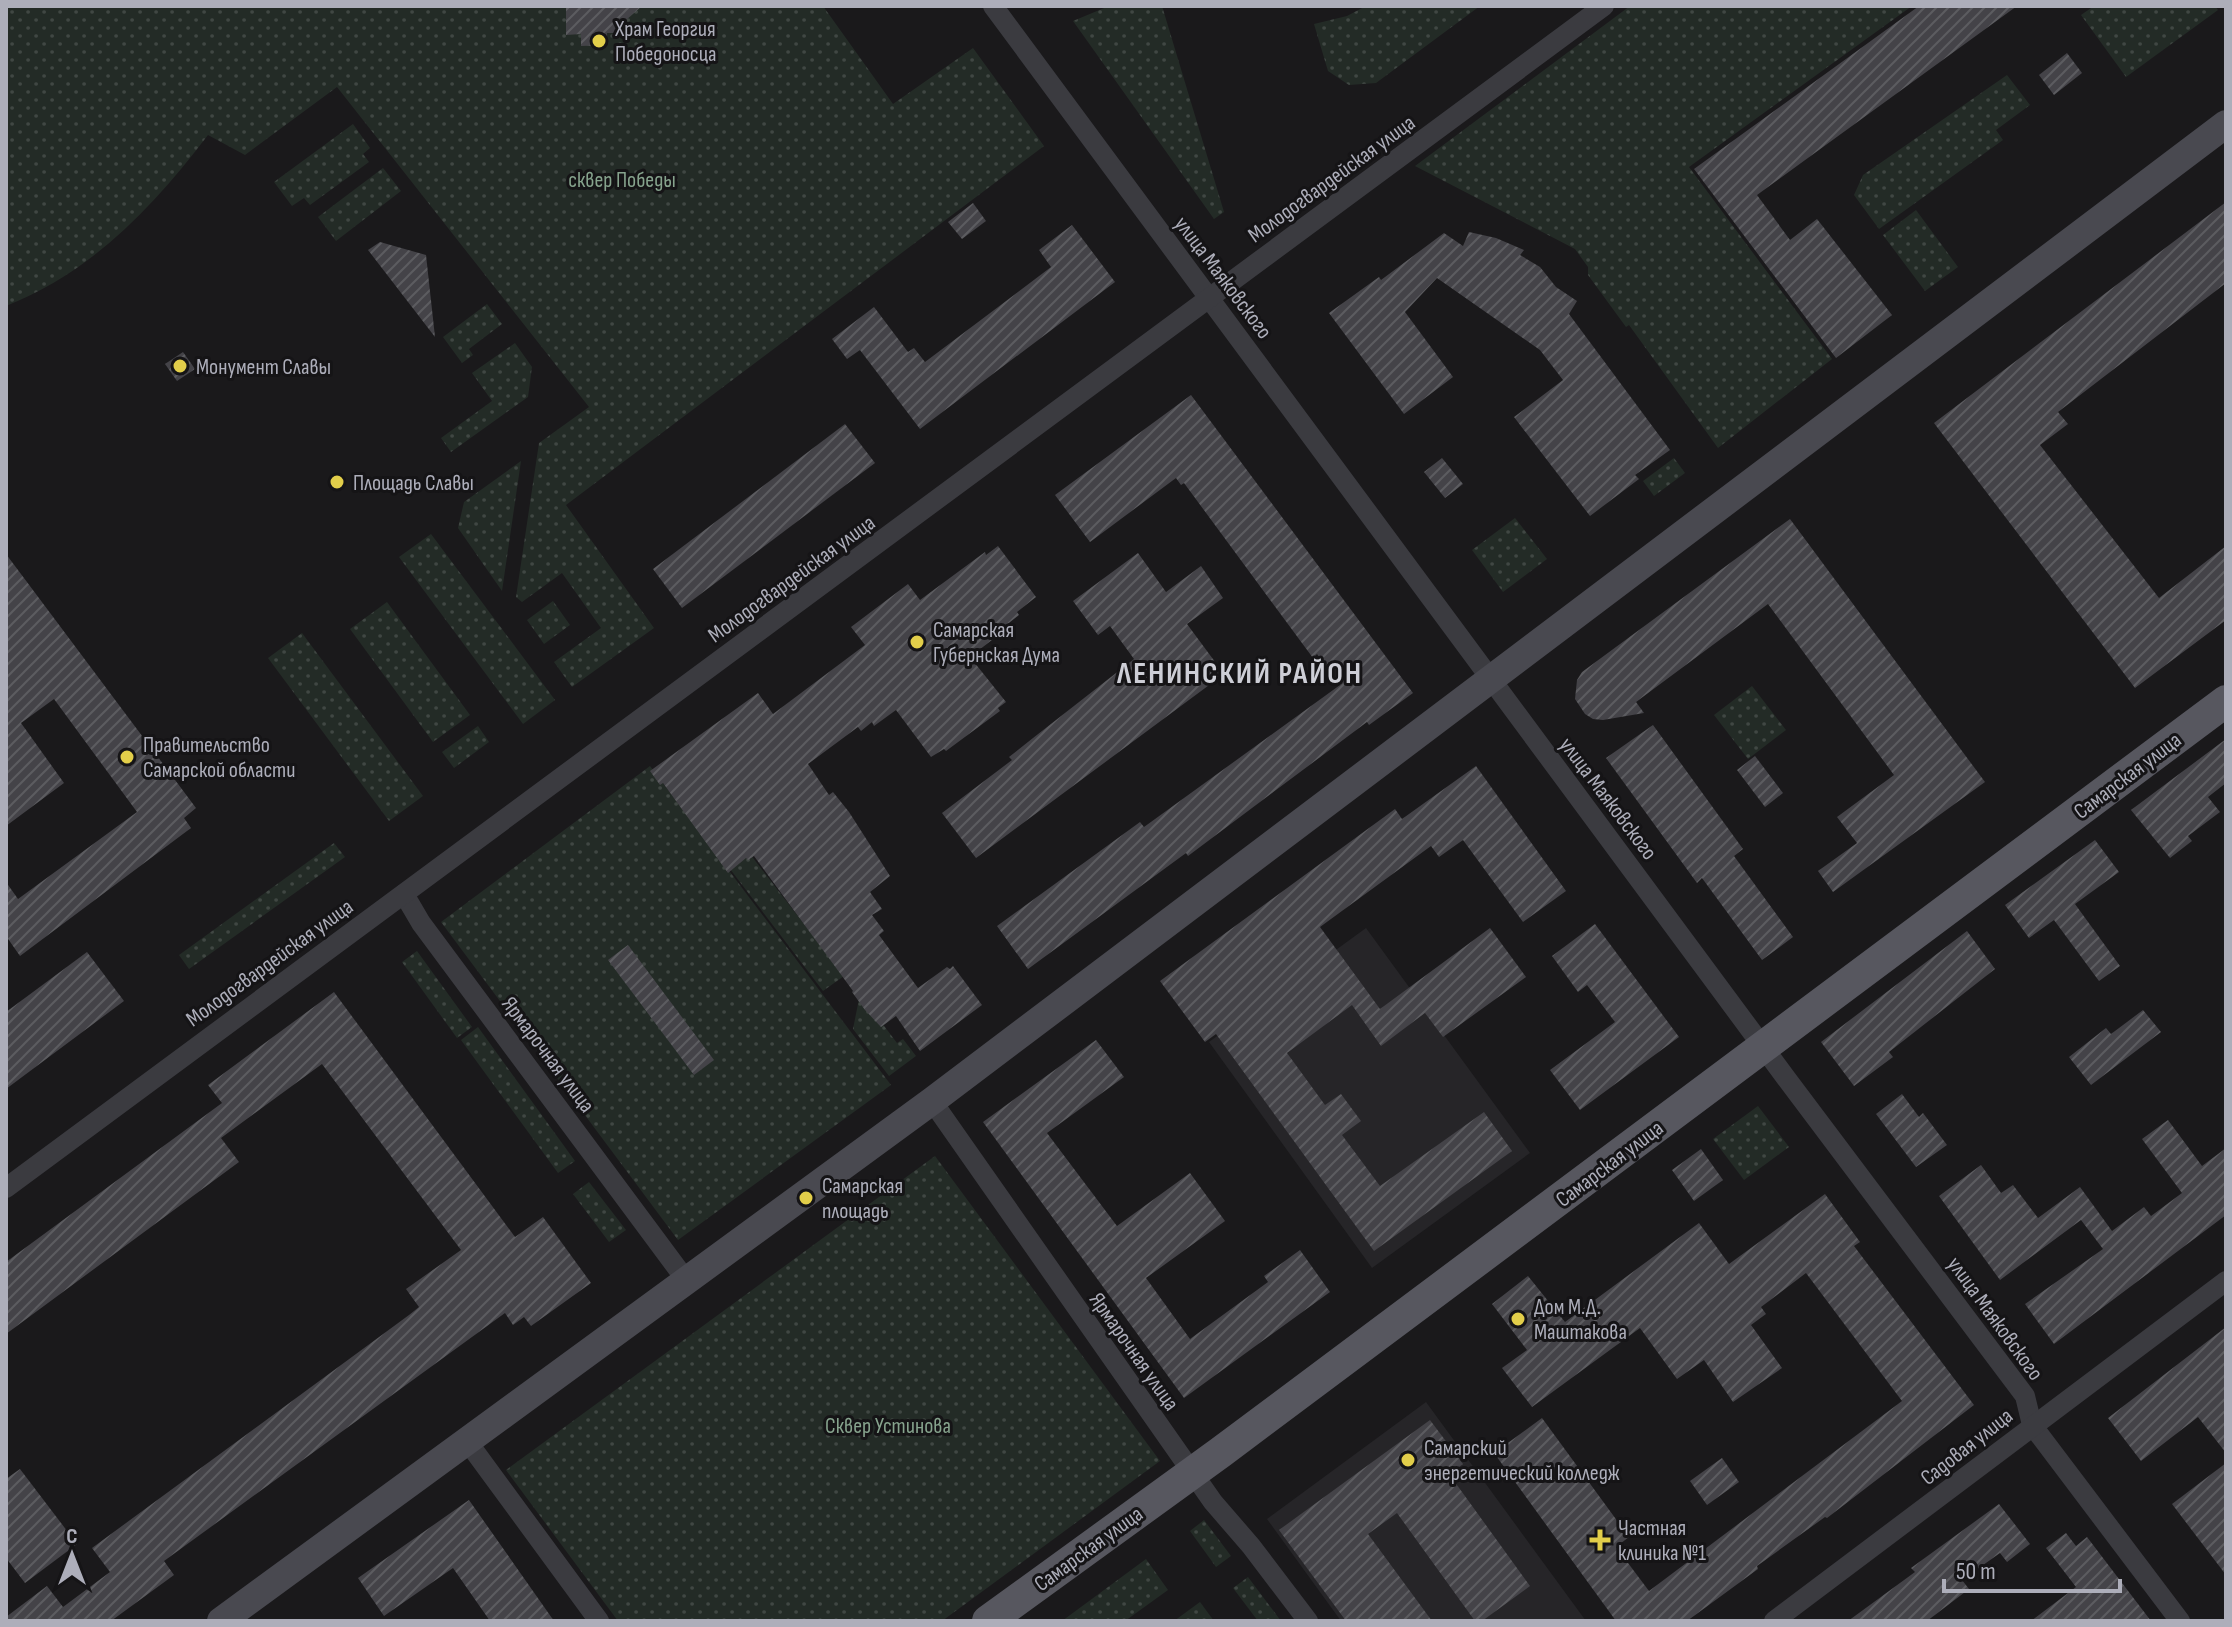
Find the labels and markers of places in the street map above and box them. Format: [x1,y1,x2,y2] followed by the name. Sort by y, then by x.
[614,16,716,68] place label: Храм Георгия Победоносца
[590,32,608,50] marker: Храм Георгия Победоносца
[196,354,331,381] place label: Монумент Славы
[171,357,189,375] marker: Монумент Славы
[353,470,474,497] place label: Площадь Славы
[328,473,346,491] marker: Площадь Славы
[933,617,1060,669] place label: Самарская Губернская Дума
[908,633,926,651] marker: Самарская Губернская Дума
[143,732,295,784] place label: Правительство Самарской области
[118,748,136,766] marker: Правительство Самарской области
[822,1173,903,1225] place label: Самарская площадь
[797,1189,815,1207] marker: Самарская площадь
[1534,1294,1627,1346] place label: Дом М.Д. Маштакова
[1509,1310,1527,1328] marker: Дом М.Д. Маштакова
[1424,1435,1620,1487] place label: Самарский энергетический колледж
[1399,1451,1417,1469] marker: Самарский энергетический колледж
[1618,1515,1706,1567] place label: Частная клиника №1
[1589,1529,1611,1551] marker: Частная клиника №1

